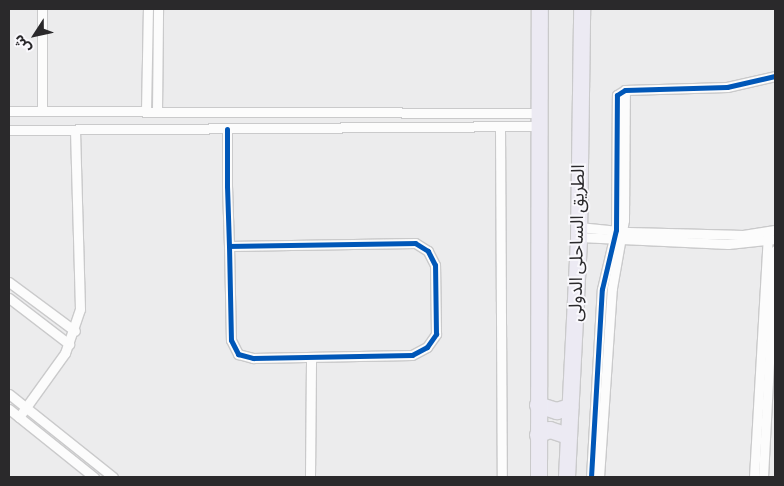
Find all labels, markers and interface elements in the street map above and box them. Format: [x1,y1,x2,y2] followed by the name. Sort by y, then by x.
[10,10,60,60] north arrow
[10,31,35,57] text: ش
[566,164,590,322] street label: الطريق الساحلى الدولى

